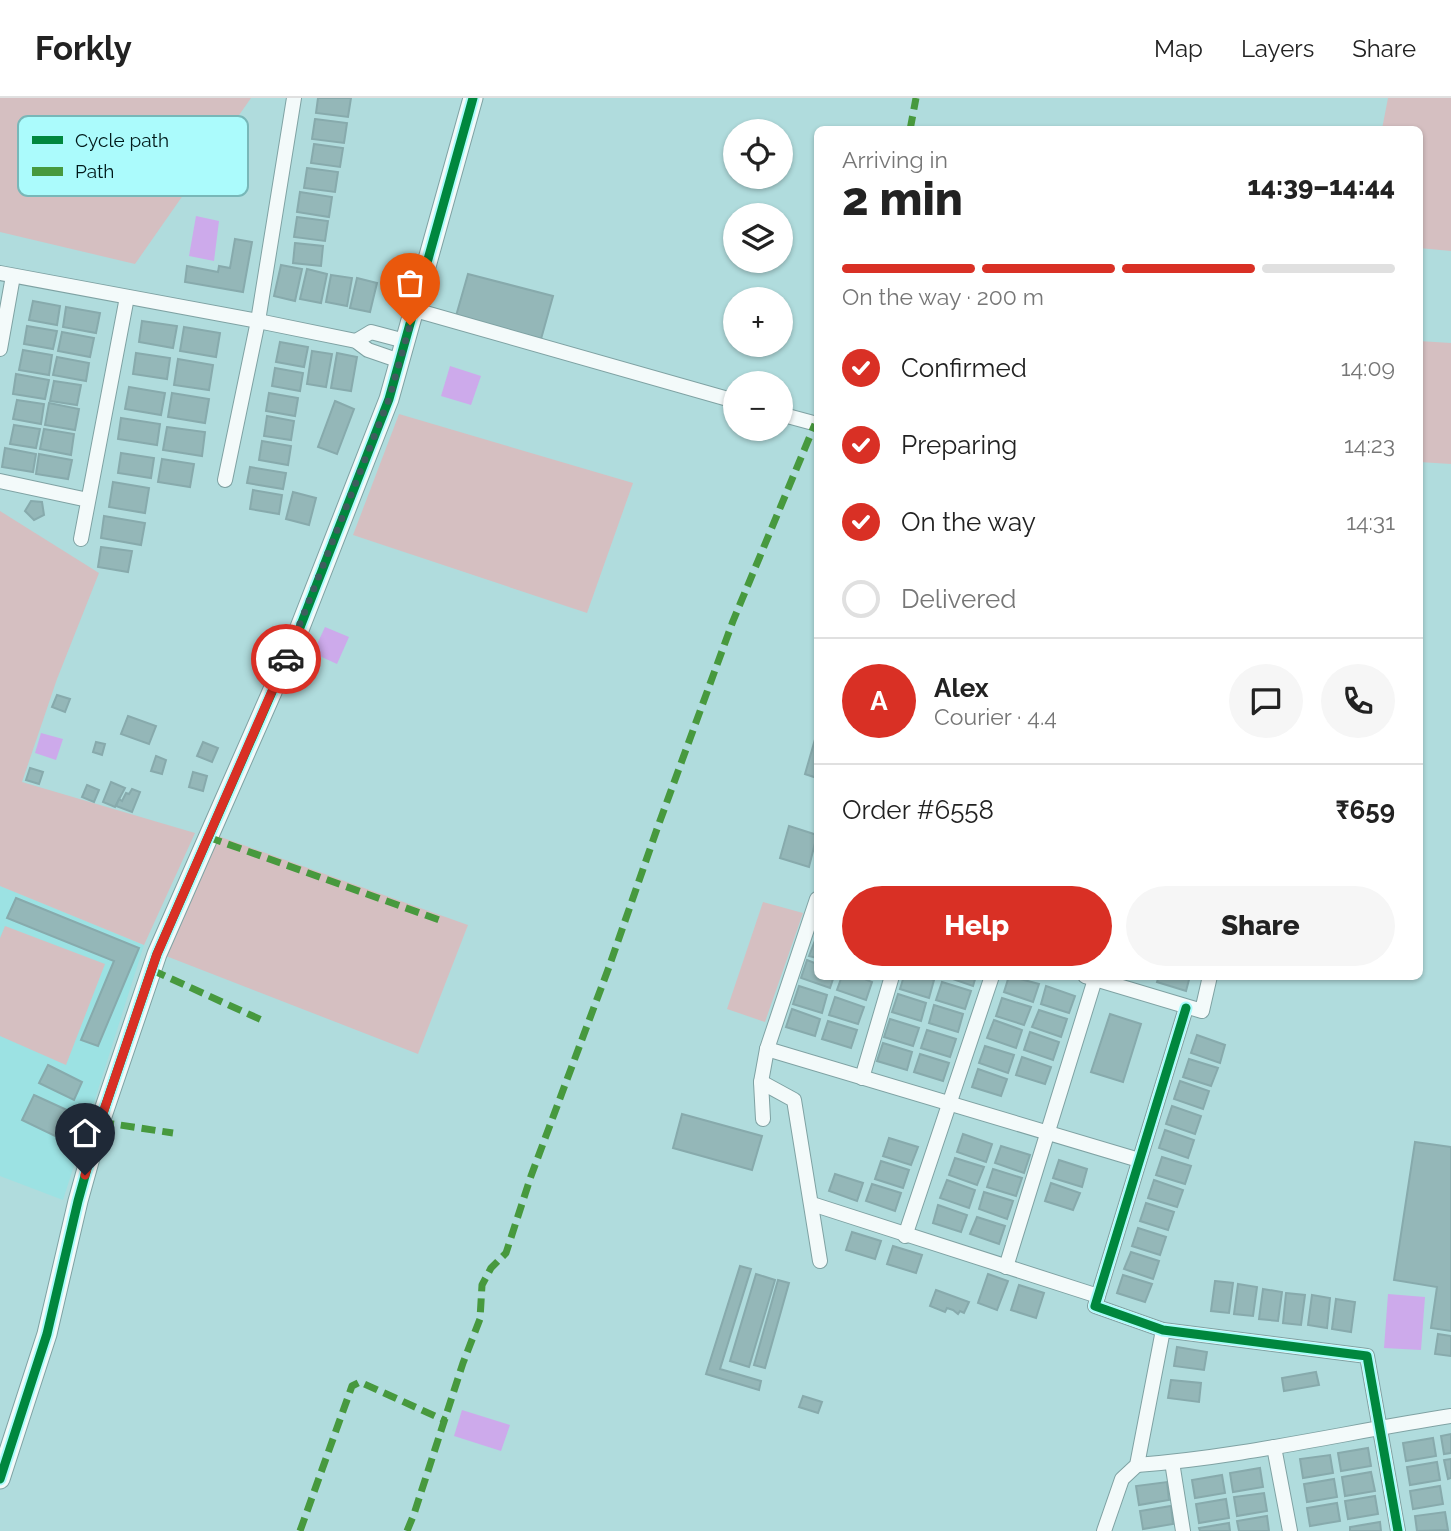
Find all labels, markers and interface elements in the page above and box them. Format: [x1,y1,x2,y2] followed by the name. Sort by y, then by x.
[35,29,132,68] text: Forkly
[1154,34,1203,63] text: Map
[1241,34,1314,63] text: Layers
[1352,34,1416,63] text: Share
[18,116,248,196] legend
[723,119,793,441] map controls
[723,119,793,189] button: locate
[75,129,169,151] text: Cycle path
[842,146,948,173] text: Arriving in
[75,160,114,182] text: Path
[1248,171,1395,201] text: 14:39–14:44
[842,172,963,226] text: 2 min
[723,203,793,273] button: layers
[380,253,440,325] pin
[391,264,429,302] icon: bag
[842,283,1044,310] text: On the way · 200 m
[723,287,793,357] button: +
[842,349,880,387] icon: check
[901,353,1027,383] text: Confirmed
[1341,354,1395,381] text: 14:09
[723,371,793,441] button: −
[842,426,880,464] icon: check
[901,430,1017,460] text: Preparing
[1344,431,1395,458] text: 14:23
[842,503,880,541] icon: check
[901,507,1036,537] text: On the way
[1346,508,1395,535] text: 14:31
[901,584,1016,614] text: Delivered
[251,624,321,694] courier
[267,640,305,678] icon: car
[1229,664,1303,738] button: chat
[1321,664,1395,738] button: phone
[934,673,989,703] text: Alex
[870,686,888,716] text: A
[934,703,1057,730] text: Courier · 4.4
[842,795,994,825] text: Order #6558
[1336,795,1395,825] text: ₹659
[842,886,1112,966] button: Help
[1126,886,1395,966] button: Share
[55,1103,115,1175] pin
[66,1114,104,1152] icon: home

